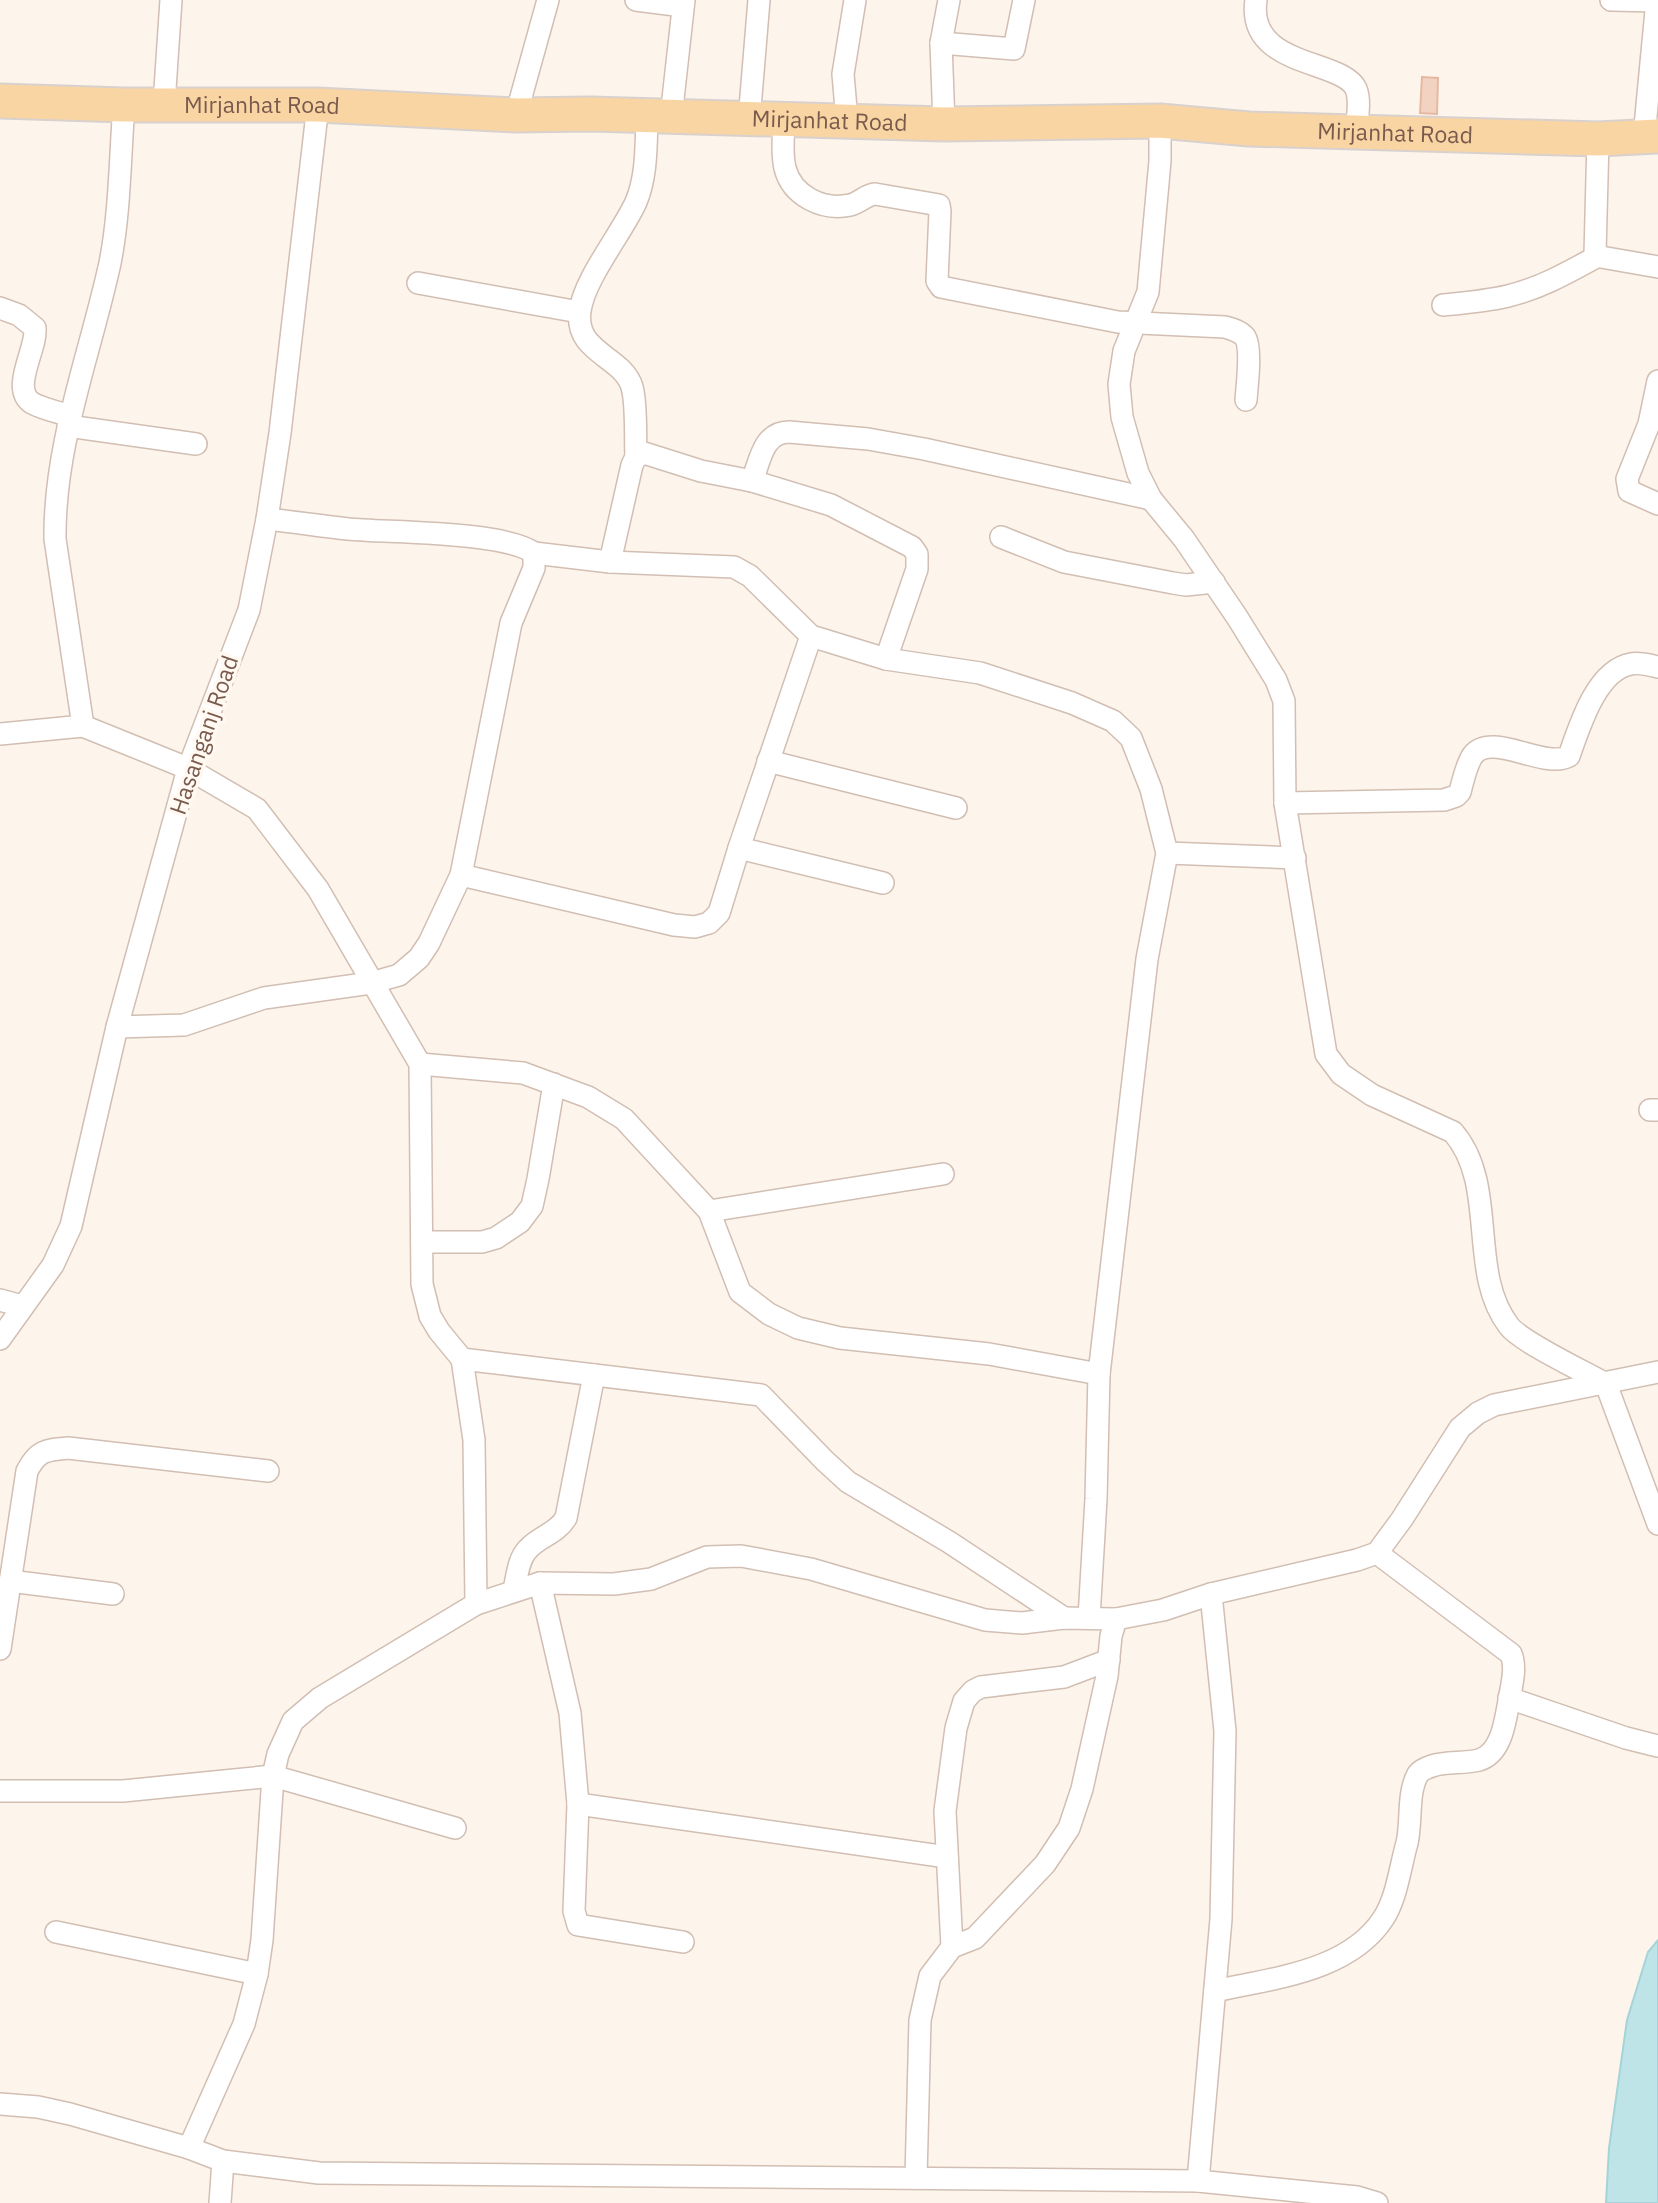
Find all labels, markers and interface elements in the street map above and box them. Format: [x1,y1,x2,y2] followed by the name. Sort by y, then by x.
[184,89,341,120] street label: Mirjanhat Road
[751,103,908,137] street label: Mirjanhat Road
[1317,115,1473,149] street label: Mirjanhat Road
[162,651,244,818] street label: Hasanganj Road

